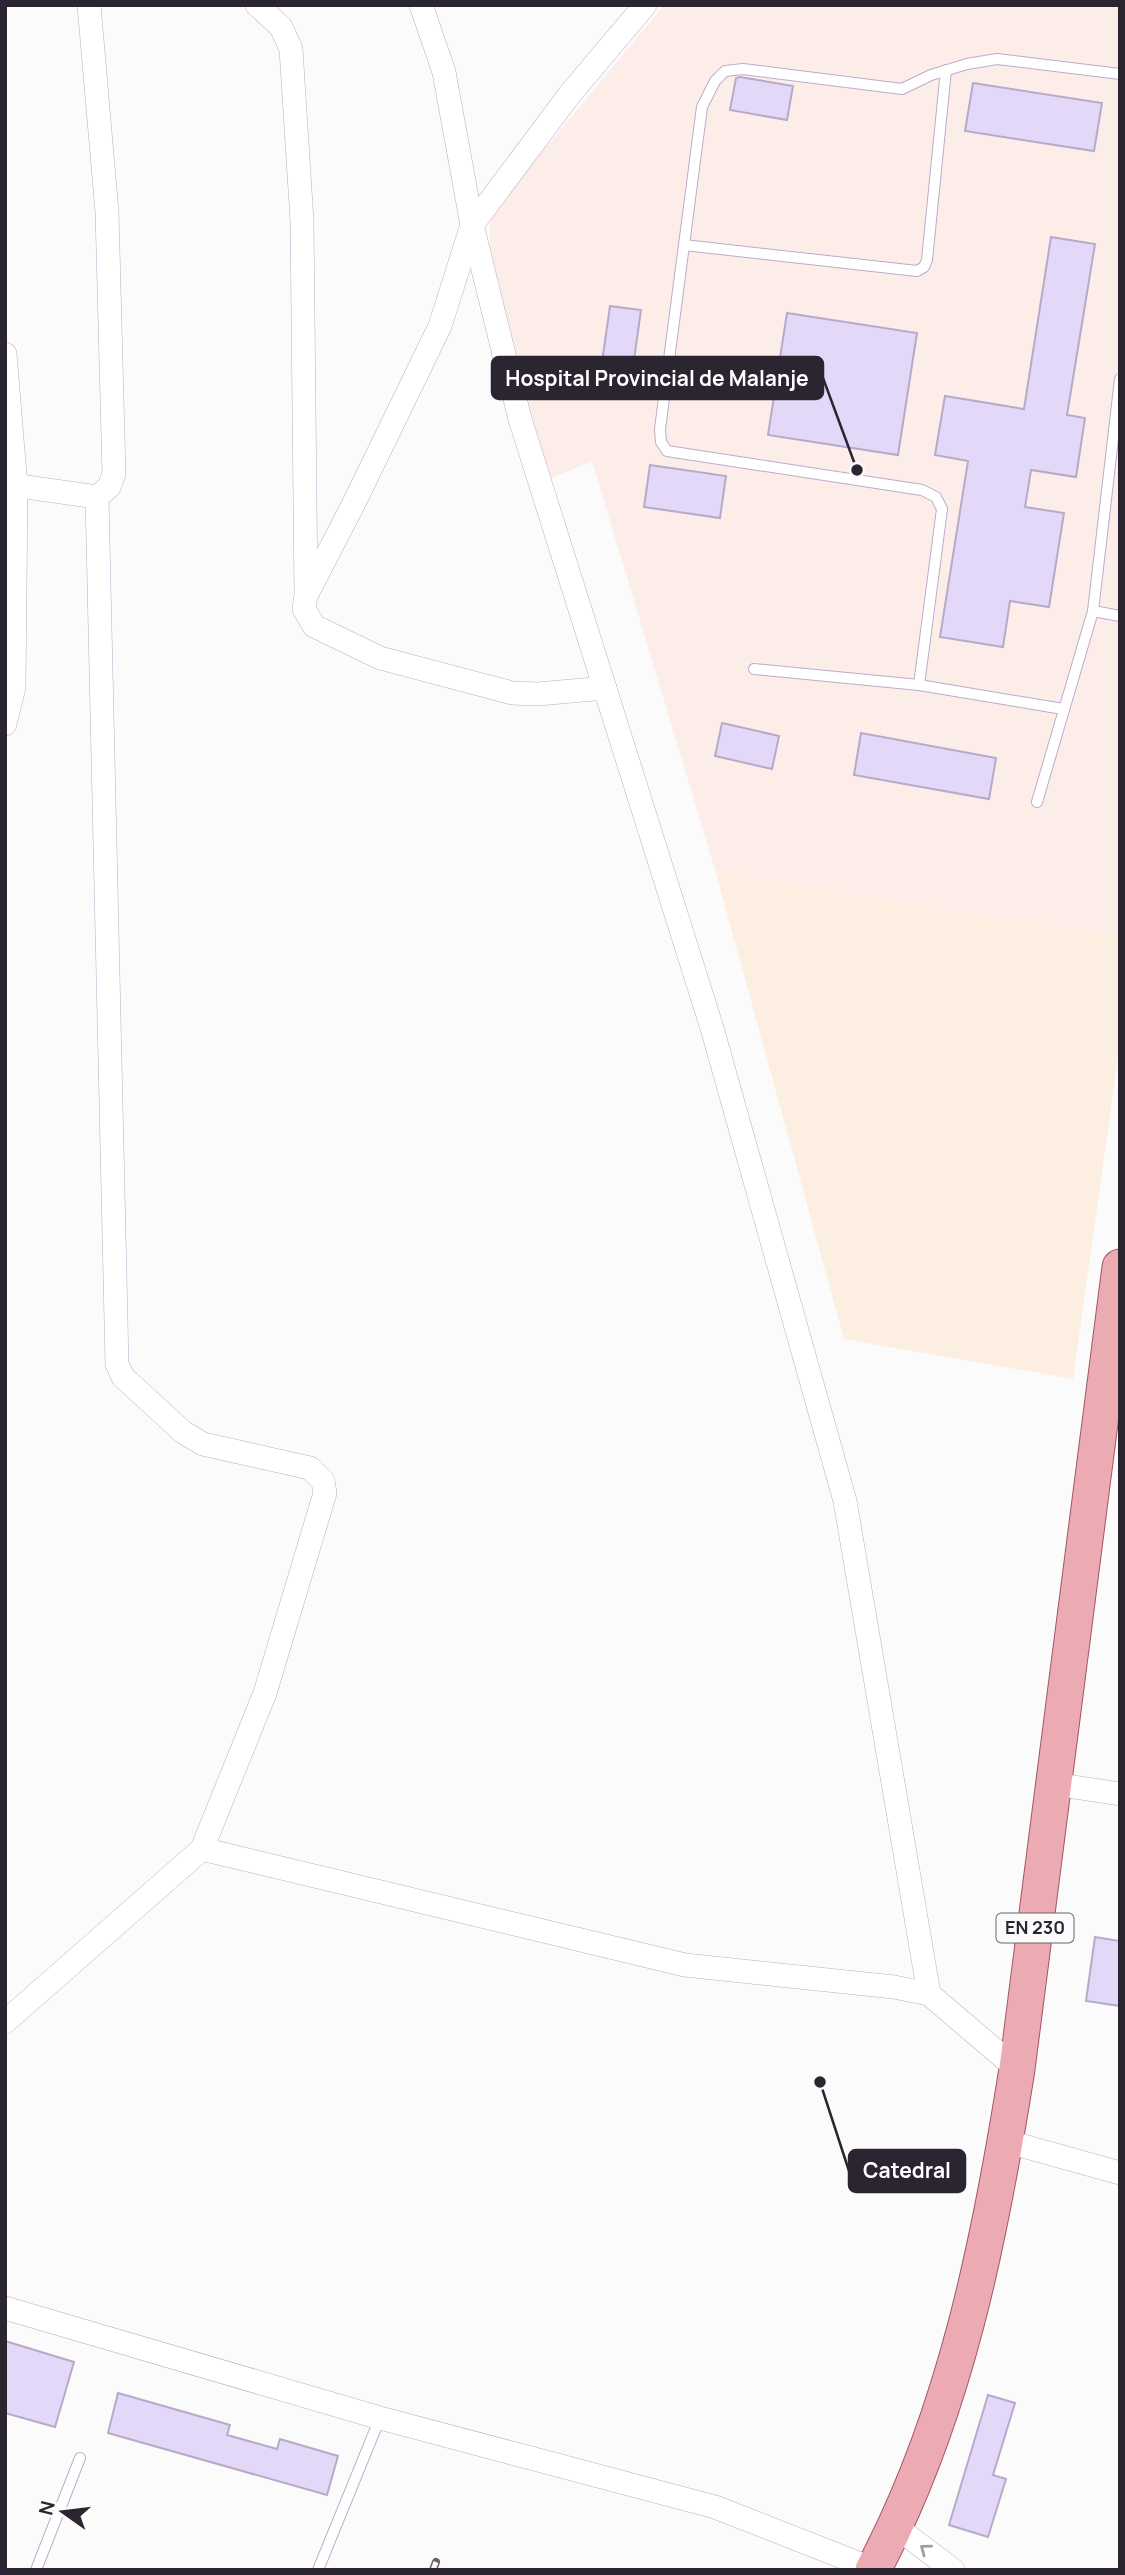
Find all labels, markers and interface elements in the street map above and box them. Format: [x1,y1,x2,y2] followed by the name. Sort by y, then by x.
[492,357,823,399] callout: Hospital Provincial de Malanje
[505,364,809,392] text: Hospital Provincial de Malanje
[996,1914,1074,1942] road number: EN 230
[849,2150,965,2192] callout: Catedral
[863,2156,951,2184] text: Catedral
[28,2477,98,2547] north arrow
[32,2498,61,2518] text: N
[920,2544,933,2557] one-way arrow

